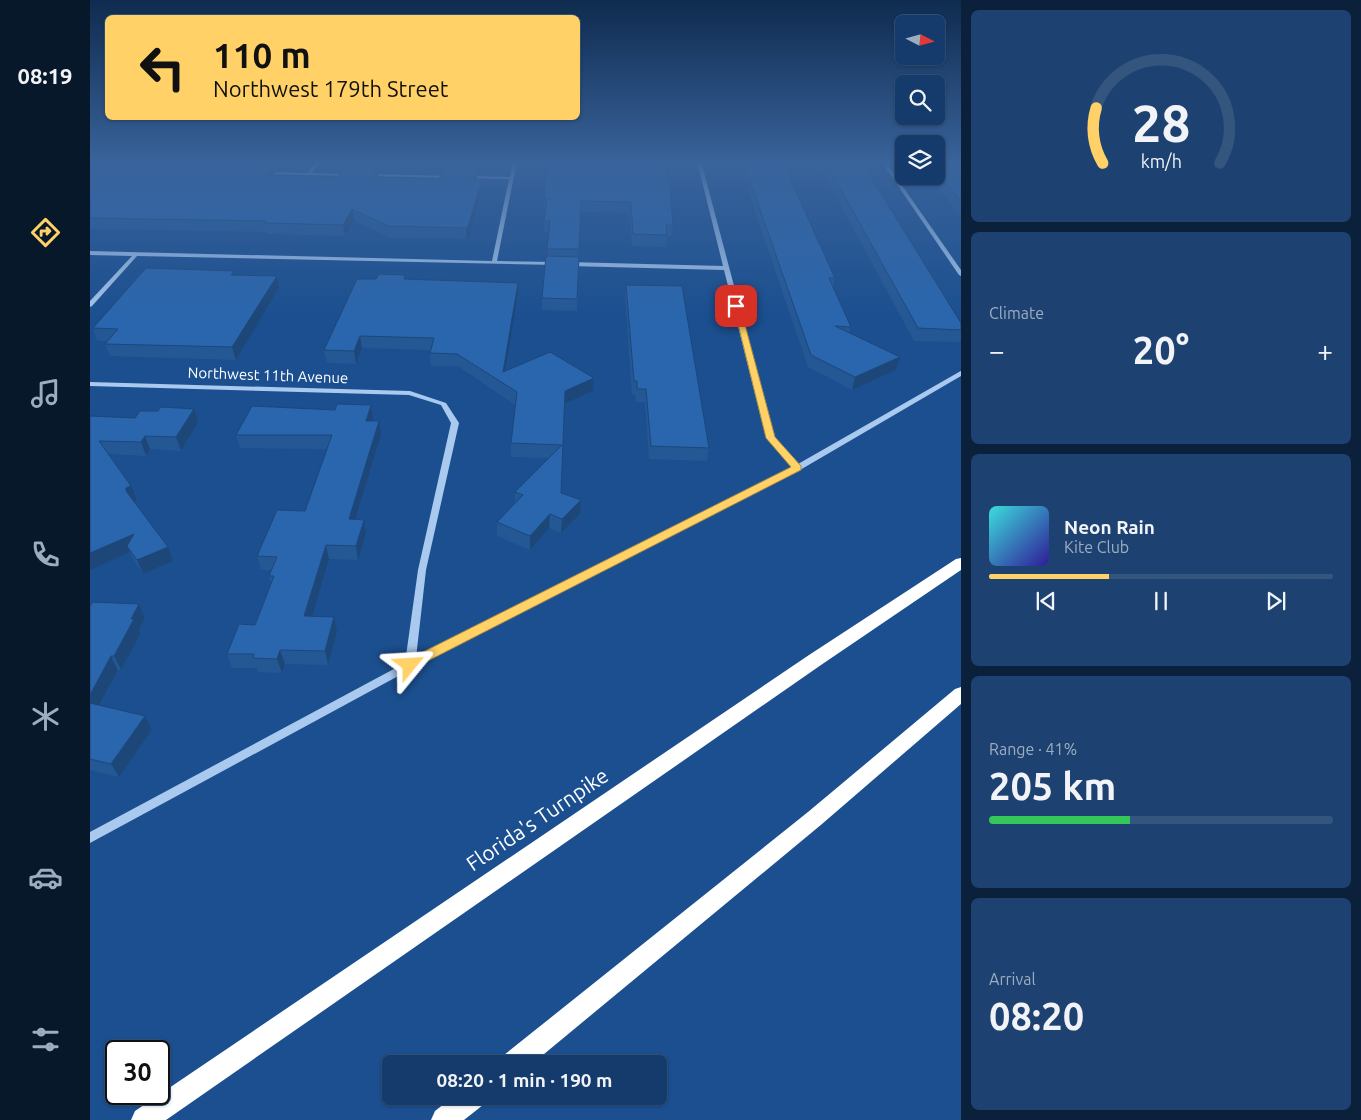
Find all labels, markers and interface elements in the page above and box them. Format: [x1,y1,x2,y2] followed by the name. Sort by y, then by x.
[895,15,945,65] north arrow
[895,15,945,185] map controls
[130,35,195,100] icon: left
[213,35,311,75] text: 110 m
[17,63,73,88] text: 08:19
[895,75,945,125] button: search
[213,76,448,101] text: Northwest 179th Street
[1132,94,1190,152] text: 28
[895,135,945,185] button: layers
[1140,151,1182,171] text: km/h
[28,215,63,250] icon: directions
[715,285,757,327] pin
[722,292,750,320] icon: arrive
[989,304,1044,322] text: Climate
[1133,329,1189,371] text: 20°
[989,335,1005,366] text: −
[1317,335,1333,366] text: +
[187,364,349,386] street label: Northwest 11th Avenue
[28,376,63,411] icon: music
[1064,516,1155,538] text: Neon Rain
[28,537,63,572] icon: phone
[1064,538,1129,556] text: Kite Club
[1032,587,1060,615] icon: previous
[1147,587,1175,615] icon: pause
[1262,587,1290,615] icon: next
[383,638,435,690] position arrow
[28,699,63,734] icon: climate
[989,740,1077,758] text: Range · 41%
[462,763,612,875] street label: Florida's Turnpike
[989,765,1116,807] text: 205 km
[28,860,63,895] icon: car
[989,970,1036,988] text: Arrival
[989,995,1084,1037] text: 08:20
[28,1022,63,1057] icon: filters
[105,1040,170,1105] speed limit sign: 30
[437,1069,612,1091] text: 08:20 · 1 min · 190 m

